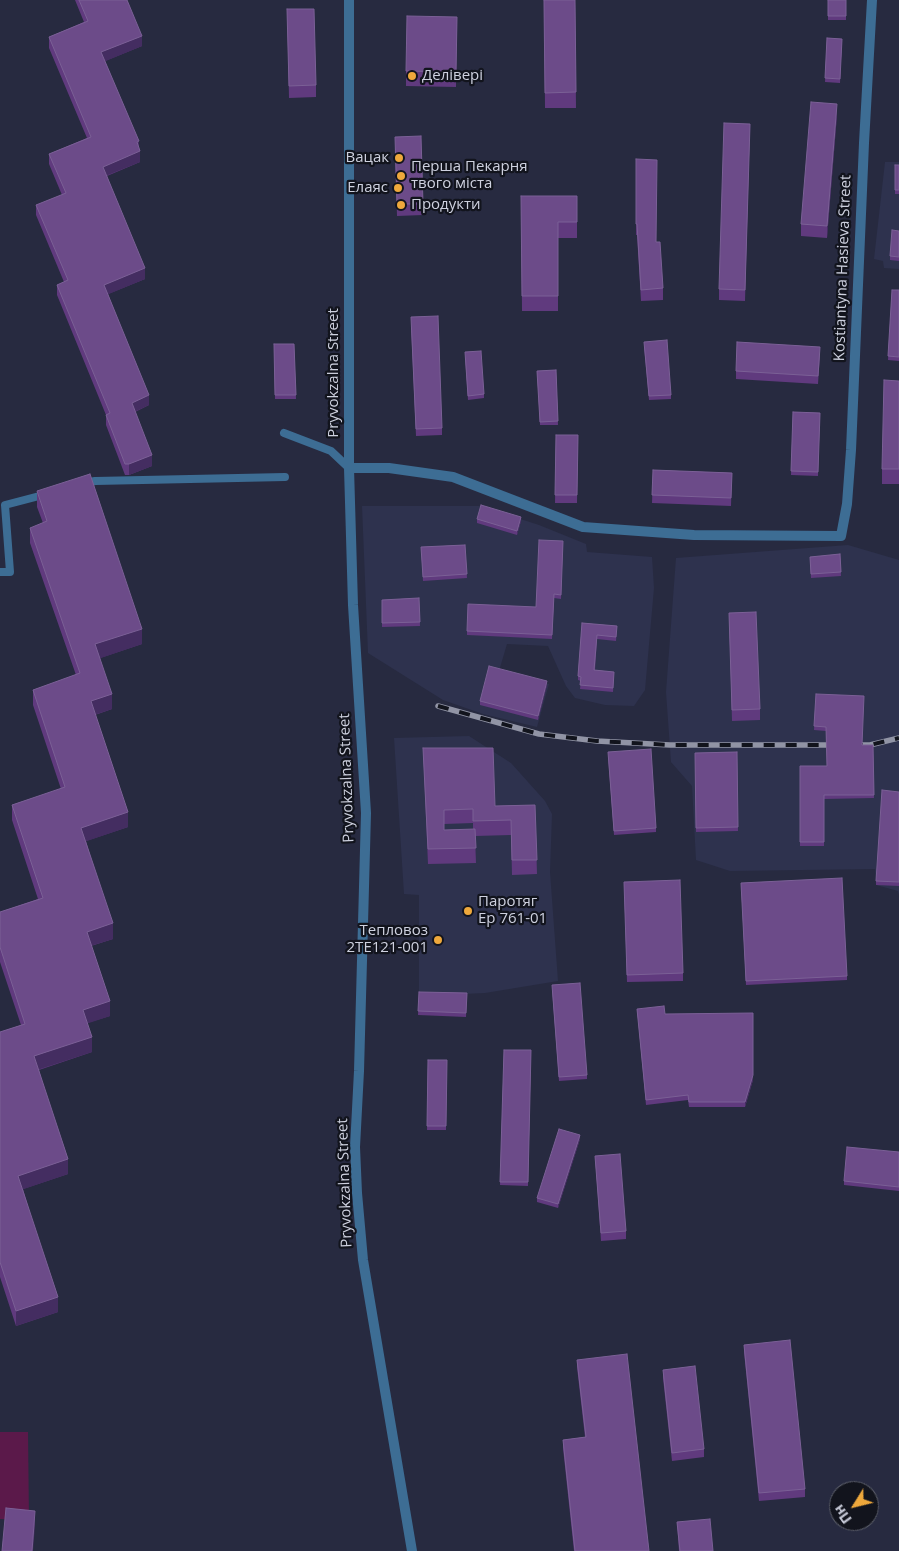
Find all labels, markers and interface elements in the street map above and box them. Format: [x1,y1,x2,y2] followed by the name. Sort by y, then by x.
[422,67,483,85] place label: Делівері
[406,70,418,82] marker: Делівері
[346,149,389,167] place label: Вацак
[393,152,405,164] marker: Вацак
[411,158,527,193] place label: Перша Пекарня твого мiста
[395,170,407,182] marker: Перша Пекарня твого мiста
[831,174,855,362] street label: Kostiantyna Hasieva Street
[347,179,388,197] place label: Елаяс
[392,182,404,194] marker: Елаяс
[411,196,481,214] place label: Продукти
[395,199,407,211] marker: Продукти
[325,308,343,438] street label: Pryvokzalna Street
[336,713,358,843] street label: Pryvokzalna Street
[478,893,547,928] place label: Паротяг Ер 761-01
[462,905,474,917] marker: Паротяг Ер 761-01
[347,922,428,957] place label: Тепловоз 2ТЕ121-001
[432,934,444,946] marker: Тепловоз 2ТЕ121-001
[334,1118,356,1248] street label: Pryvokzalna Street
[829,1481,879,1531] north arrow
[829,1501,856,1528] text: Пн

